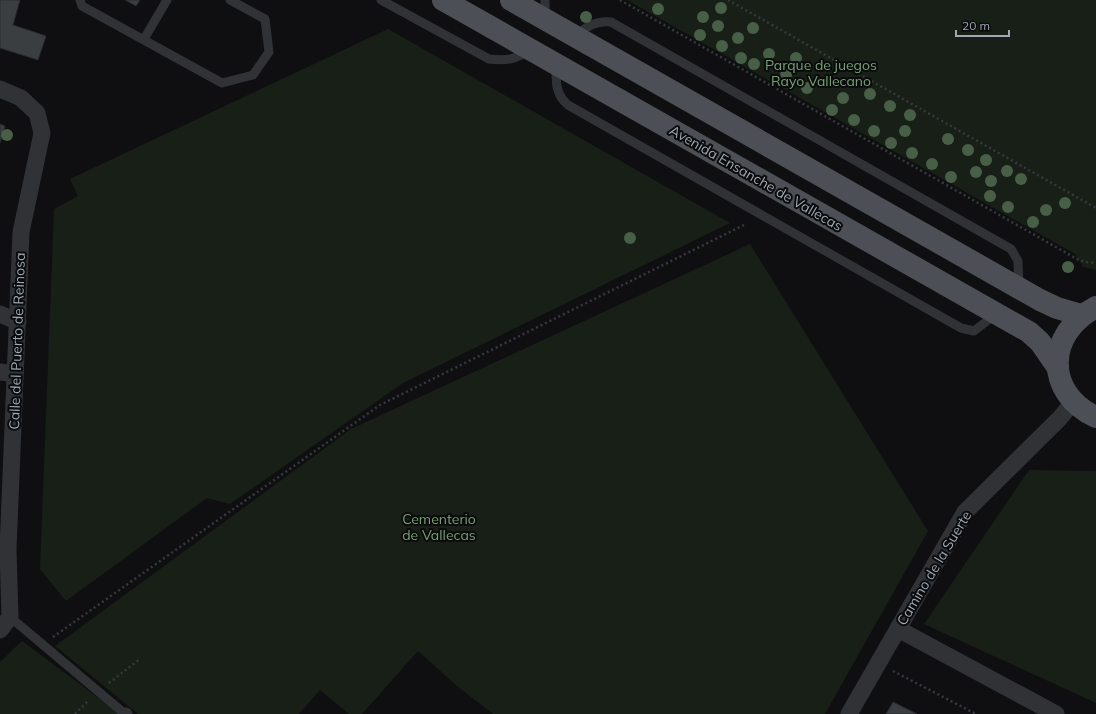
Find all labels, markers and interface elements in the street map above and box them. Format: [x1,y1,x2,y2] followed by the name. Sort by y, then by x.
[956,12,1009,38] scale bar
[962,18,990,33] text: 20 m
[765,56,877,90] park label: Parque de juegos Rayo Vallecano
[666,121,846,235] street label: Avenida Ensanche de Vallecas
[5,252,29,430] street label: Calle del Puerto de Reinosa
[893,507,975,629] street label: Camino de la Suerte
[402,510,476,544] park label: Cementerio de Vallecas

